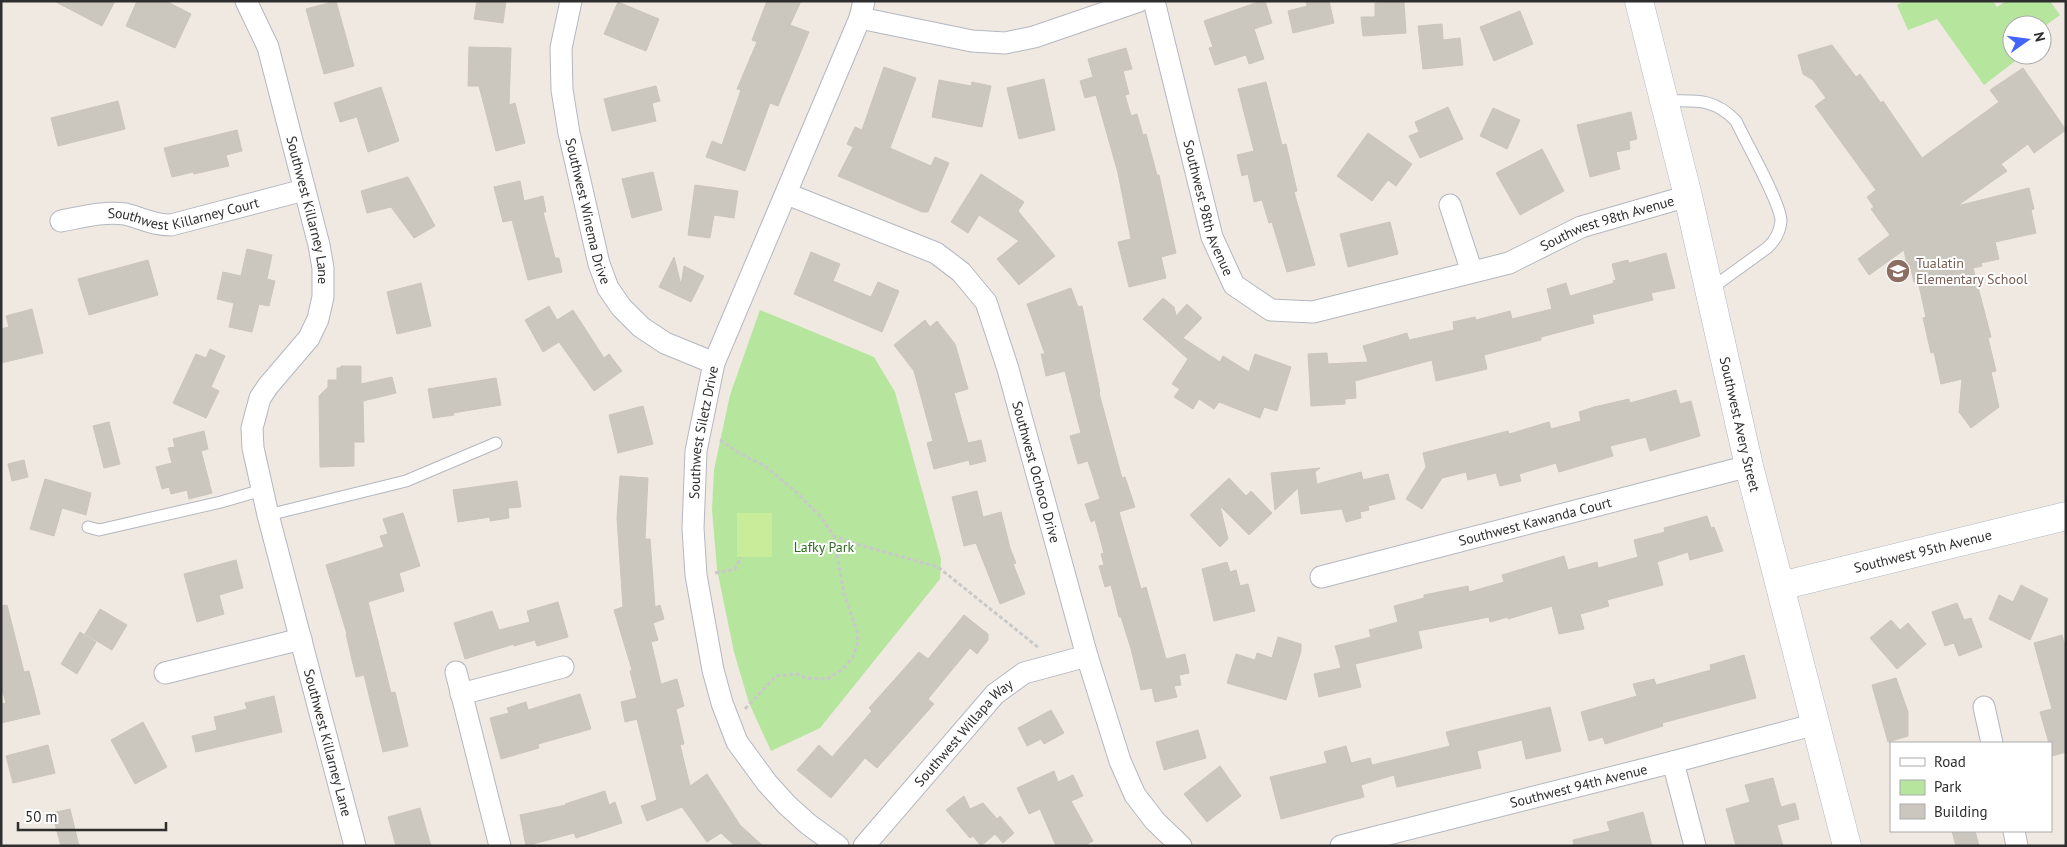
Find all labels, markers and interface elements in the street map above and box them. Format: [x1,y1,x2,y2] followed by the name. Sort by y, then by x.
[2002,15,2052,65] north arrow
[2030,30,2049,43] text: N
[282,134,332,284] street label: Southwest Killarney Lane
[561,136,615,287] street label: Southwest Winema Drive
[1179,138,1238,279] street label: Southwest 98th Avenue
[1537,191,1676,255] street label: Southwest 98th Avenue
[107,193,261,234] street label: Southwest Killarney Court
[1916,254,2028,288] place label: Tualatin Elementary School
[1885,258,1911,284] school or university icon: Tualatin Elementary School
[1716,355,1764,494] street label: Southwest Avery Street
[685,364,722,499] street label: Southwest Siletz Drive
[1008,399,1064,545] street label: Southwest Ochoco Drive
[1456,493,1614,550] street label: Southwest Kawanda Court
[1852,526,1994,577] street label: Southwest 95th Avenue
[794,538,855,556] park label: Lafky Park
[300,667,356,818] street label: Southwest Killarney Lane
[910,675,1017,790] street label: Southwest Willapa Way
[1890,742,2052,832] legend
[1934,752,1966,771] text: Road
[1508,760,1649,812] street label: Southwest 94th Avenue
[1934,777,1962,796] text: Park
[18,800,165,832] scale bar
[1934,802,1988,821] text: Building
[25,807,58,826] text: 50 m

